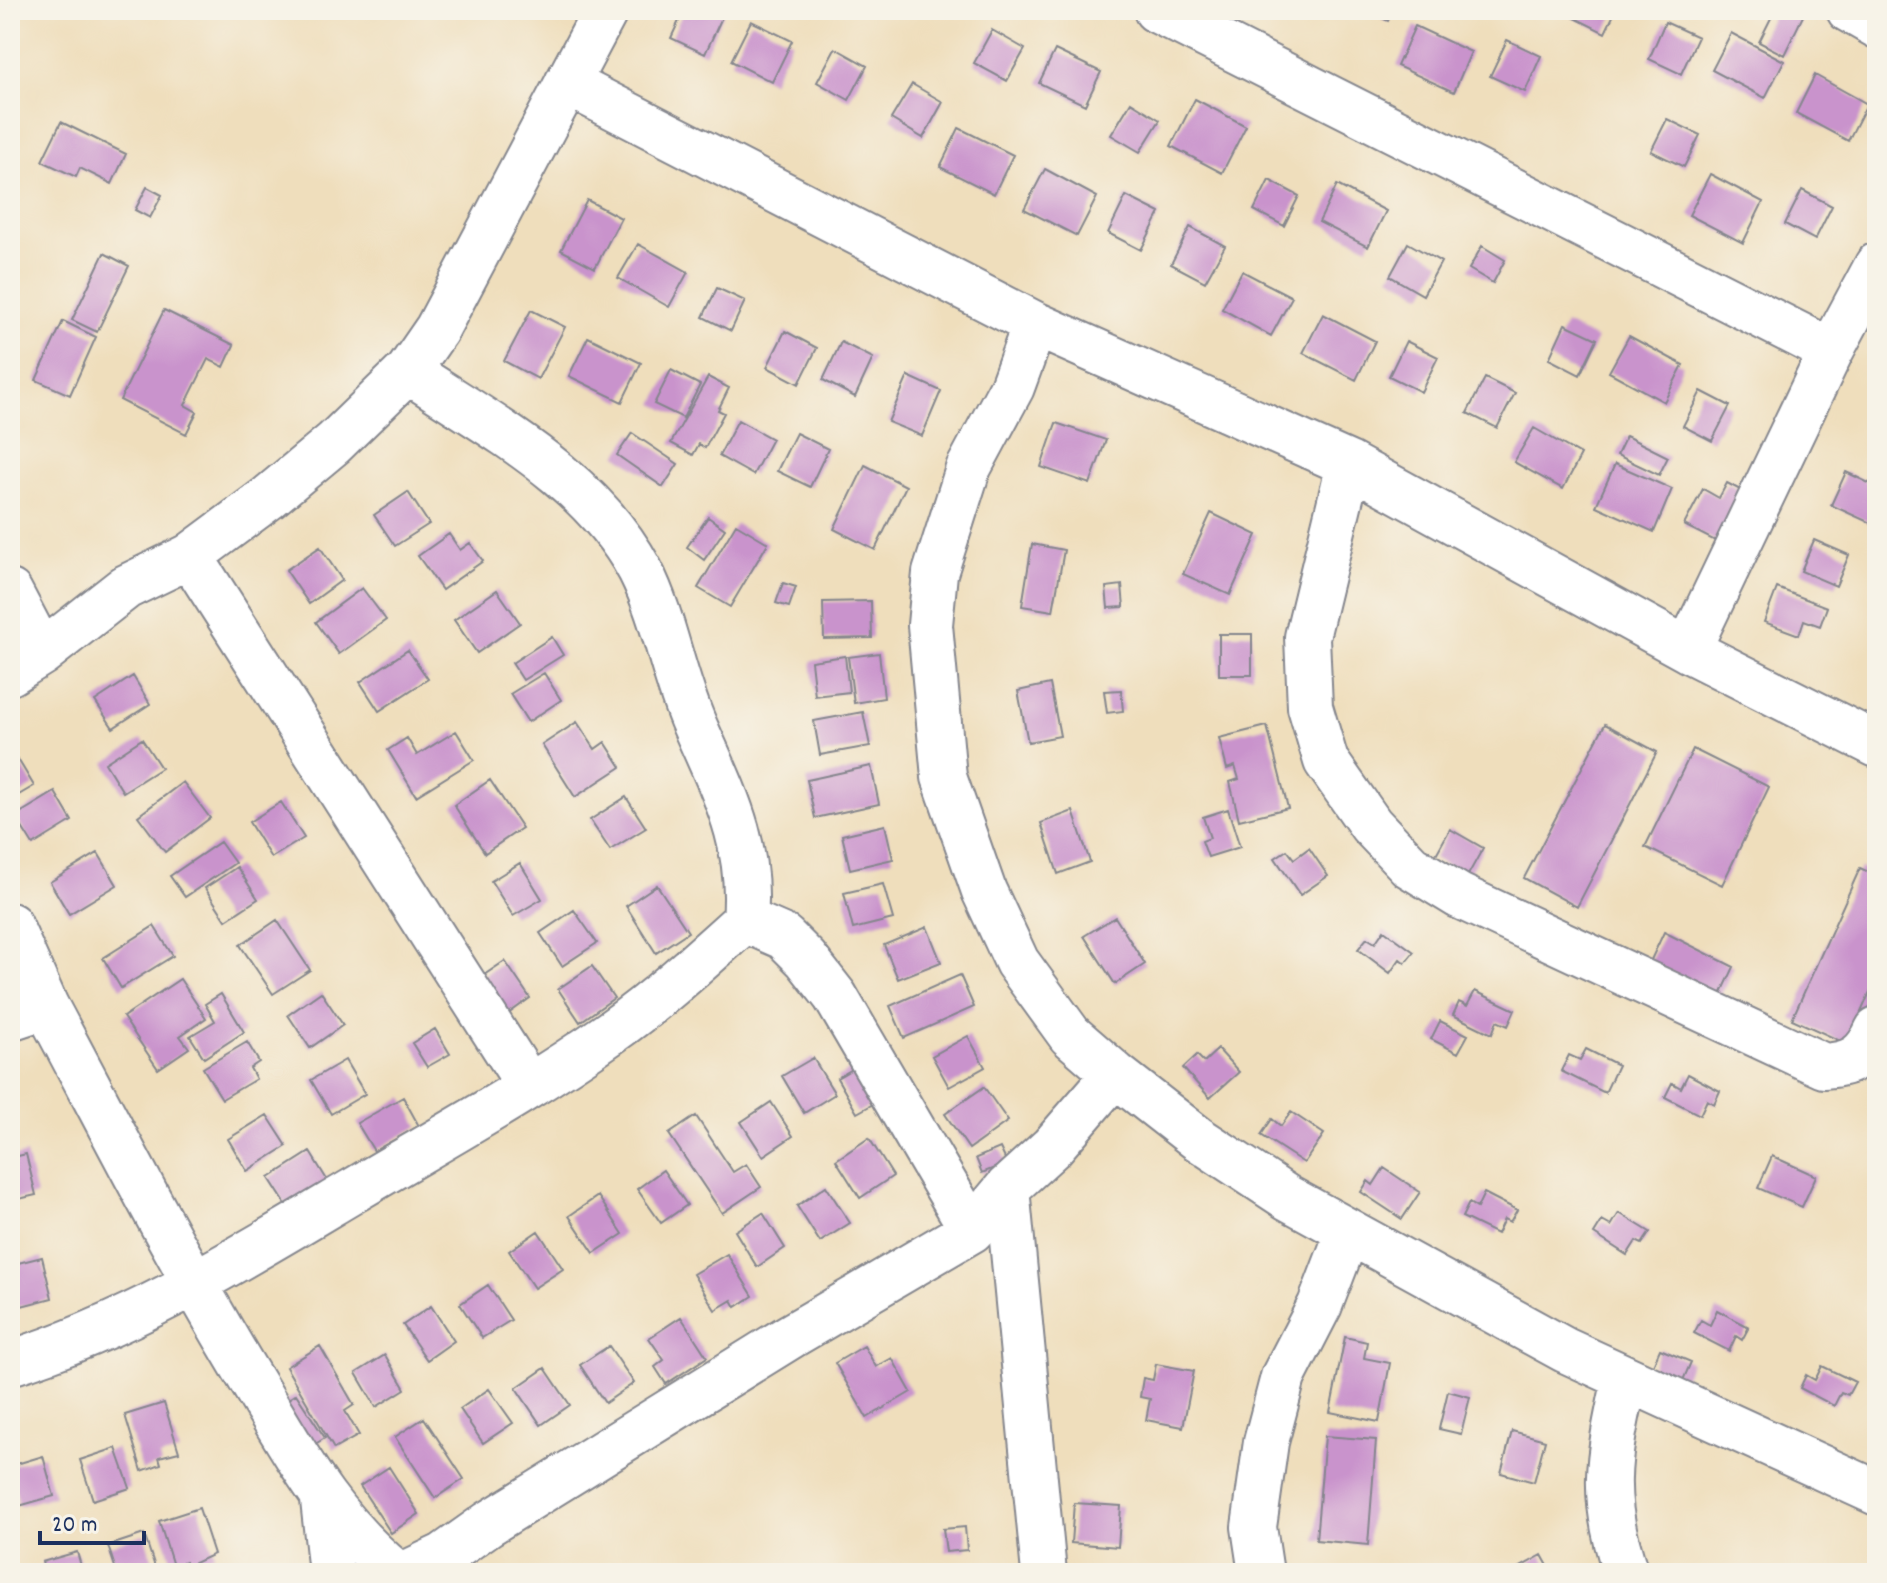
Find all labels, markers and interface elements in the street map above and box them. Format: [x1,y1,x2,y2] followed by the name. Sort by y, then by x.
[40,1495,144,1545] scale bar
[52,1509,98,1543] text: 20 m

